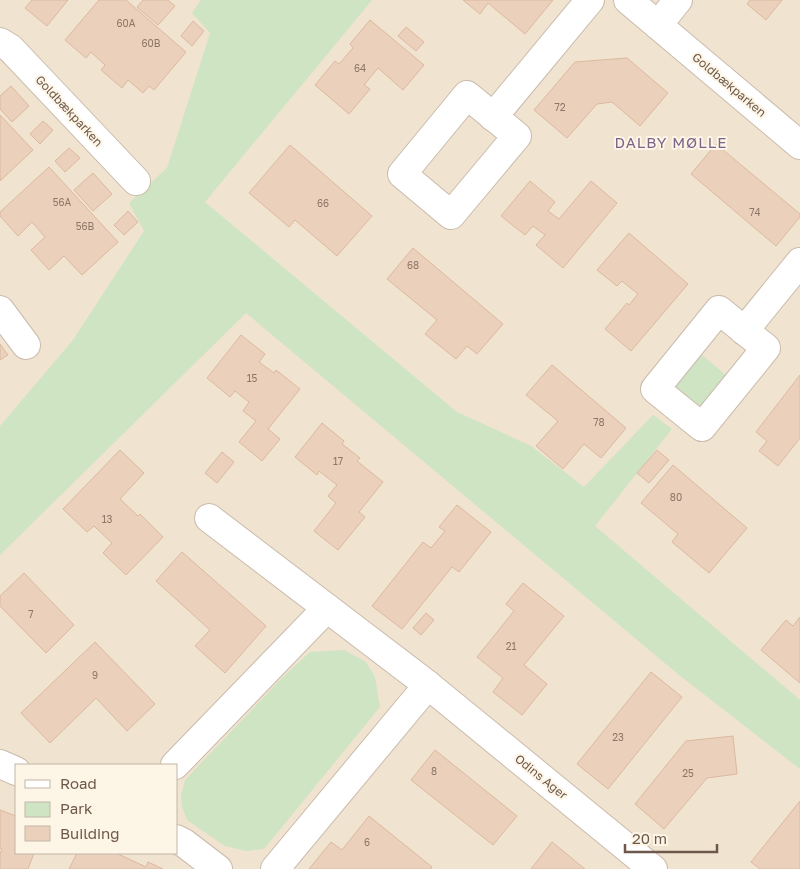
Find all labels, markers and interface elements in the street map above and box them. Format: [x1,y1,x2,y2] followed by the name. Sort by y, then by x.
[117,17,136,29] house number: 60A
[142,37,161,49] house number: 60B
[689,49,769,120] street label: Goldbækparken
[354,62,366,74] house number: 64
[33,72,106,149] street label: Goldbækparken
[554,101,566,113] house number: 72
[615,133,727,151] district label: DALBY MØLLE
[53,196,72,208] house number: 56A
[317,197,329,209] house number: 66
[749,206,761,218] house number: 74
[76,220,95,232] house number: 56B
[407,259,419,271] house number: 68
[247,372,258,384] house number: 15
[593,416,605,428] house number: 78
[333,455,343,467] house number: 17
[670,491,682,503] house number: 80
[102,513,112,525] house number: 13
[28,608,34,620] house number: 7
[506,640,516,652] house number: 21
[92,669,98,681] house number: 9
[612,731,624,743] house number: 23
[512,751,571,803] street label: Odins Ager
[15,764,178,854] legend
[431,765,437,777] house number: 8
[682,767,694,779] house number: 25
[60,774,97,792] text: Road
[60,799,93,817] text: Park
[625,822,718,854] scale bar
[60,824,120,842] text: Building
[632,829,667,847] text: 20 m
[364,836,370,848] house number: 6

